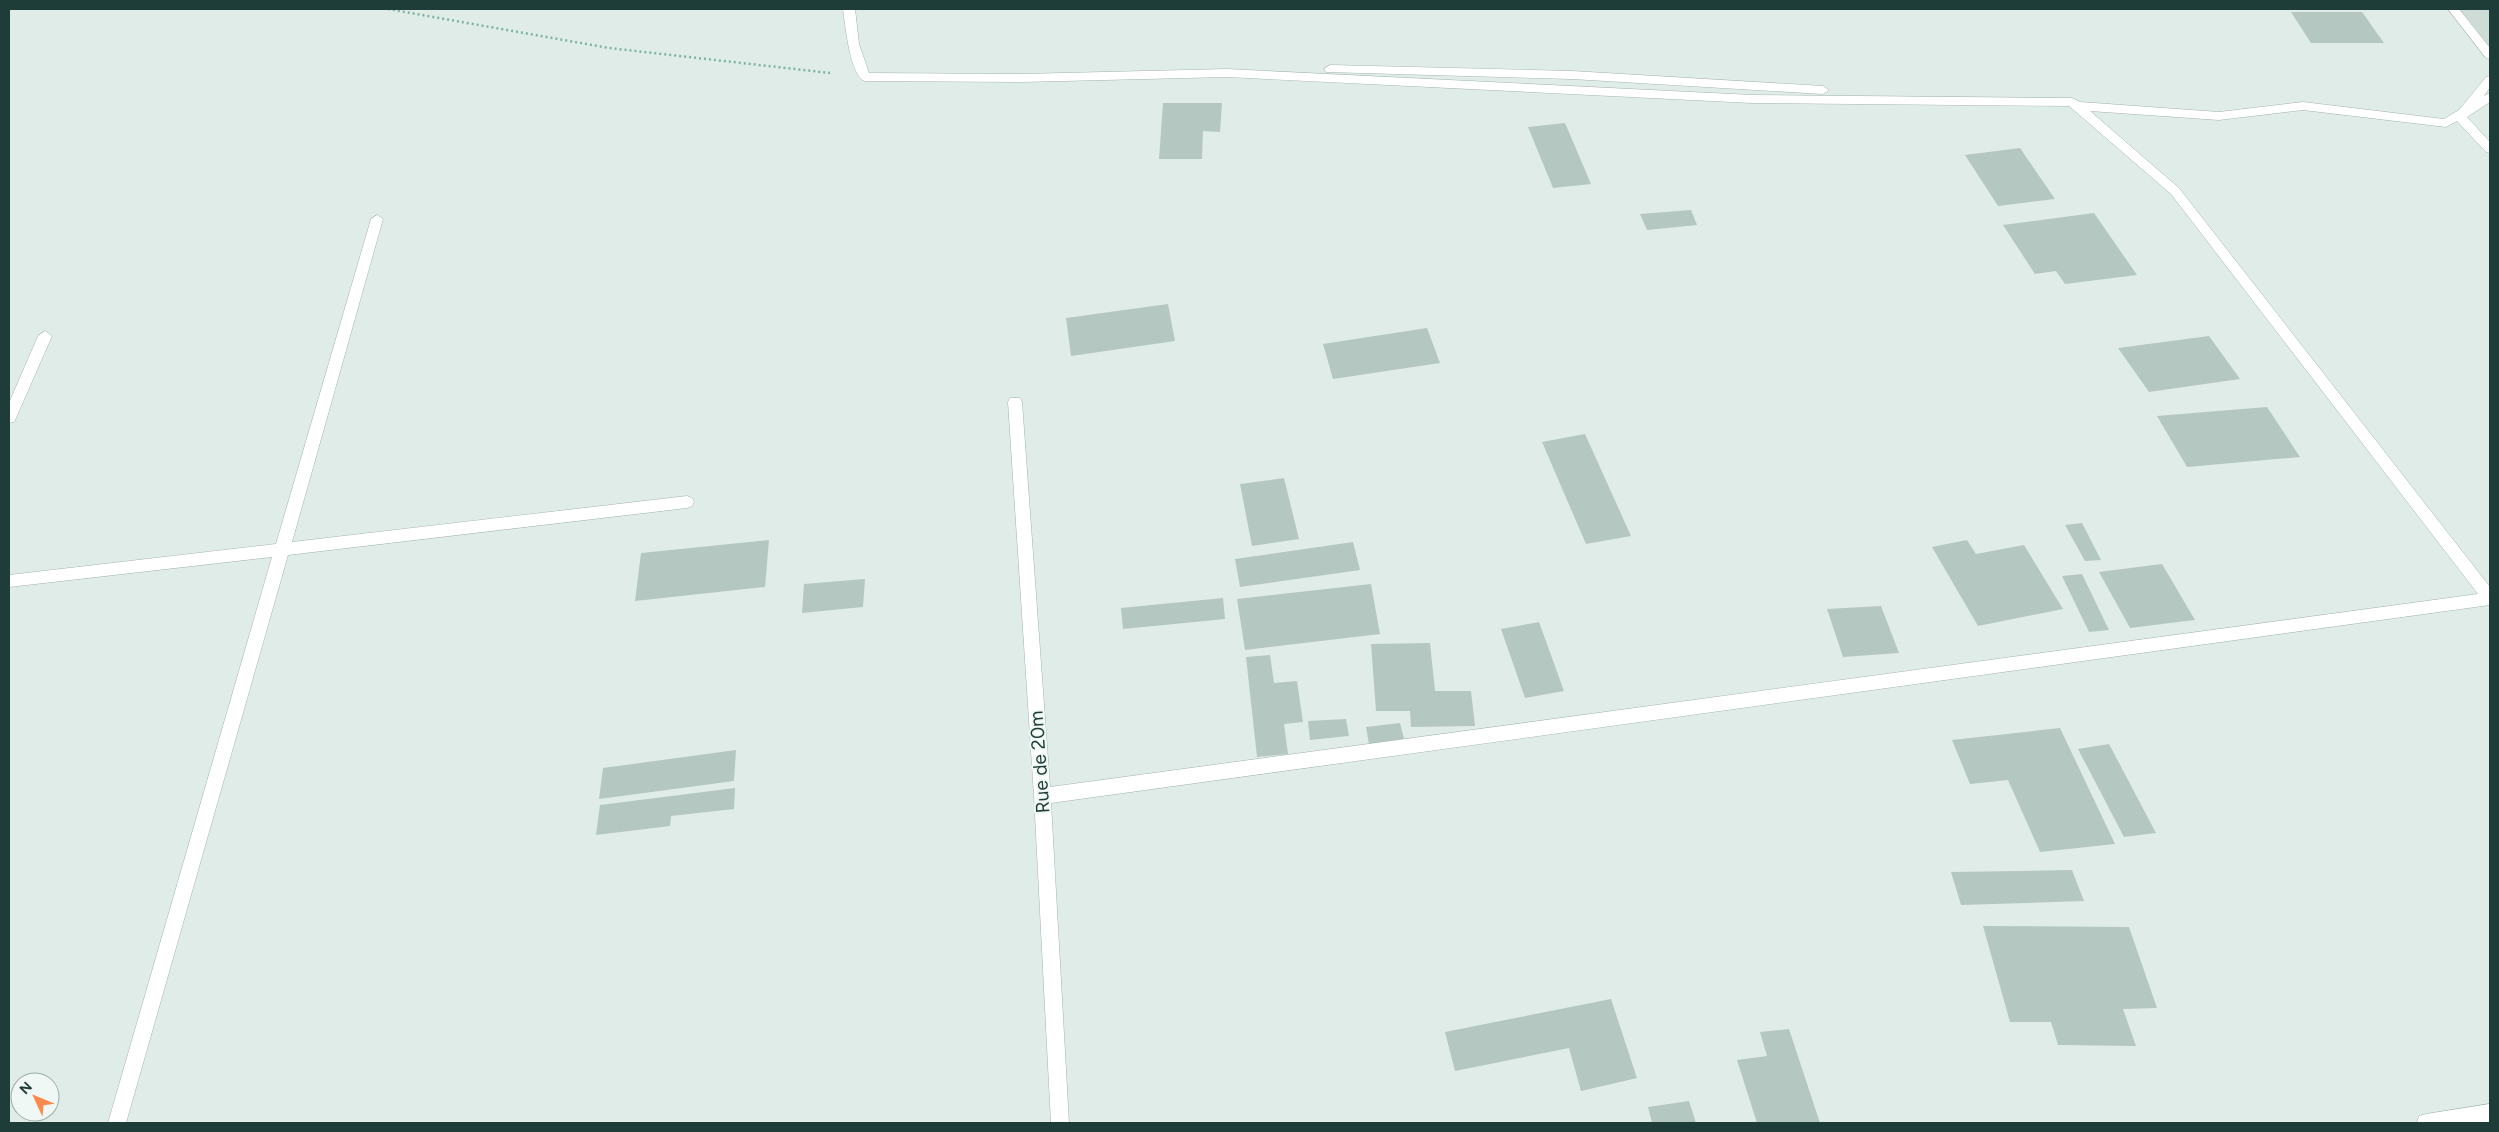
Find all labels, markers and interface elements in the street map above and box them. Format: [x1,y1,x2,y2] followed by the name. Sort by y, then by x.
[1024,710,1055,814] street label: Rue de 20m
[10,1072,60,1122] north arrow
[16,1079,36,1098] text: N

